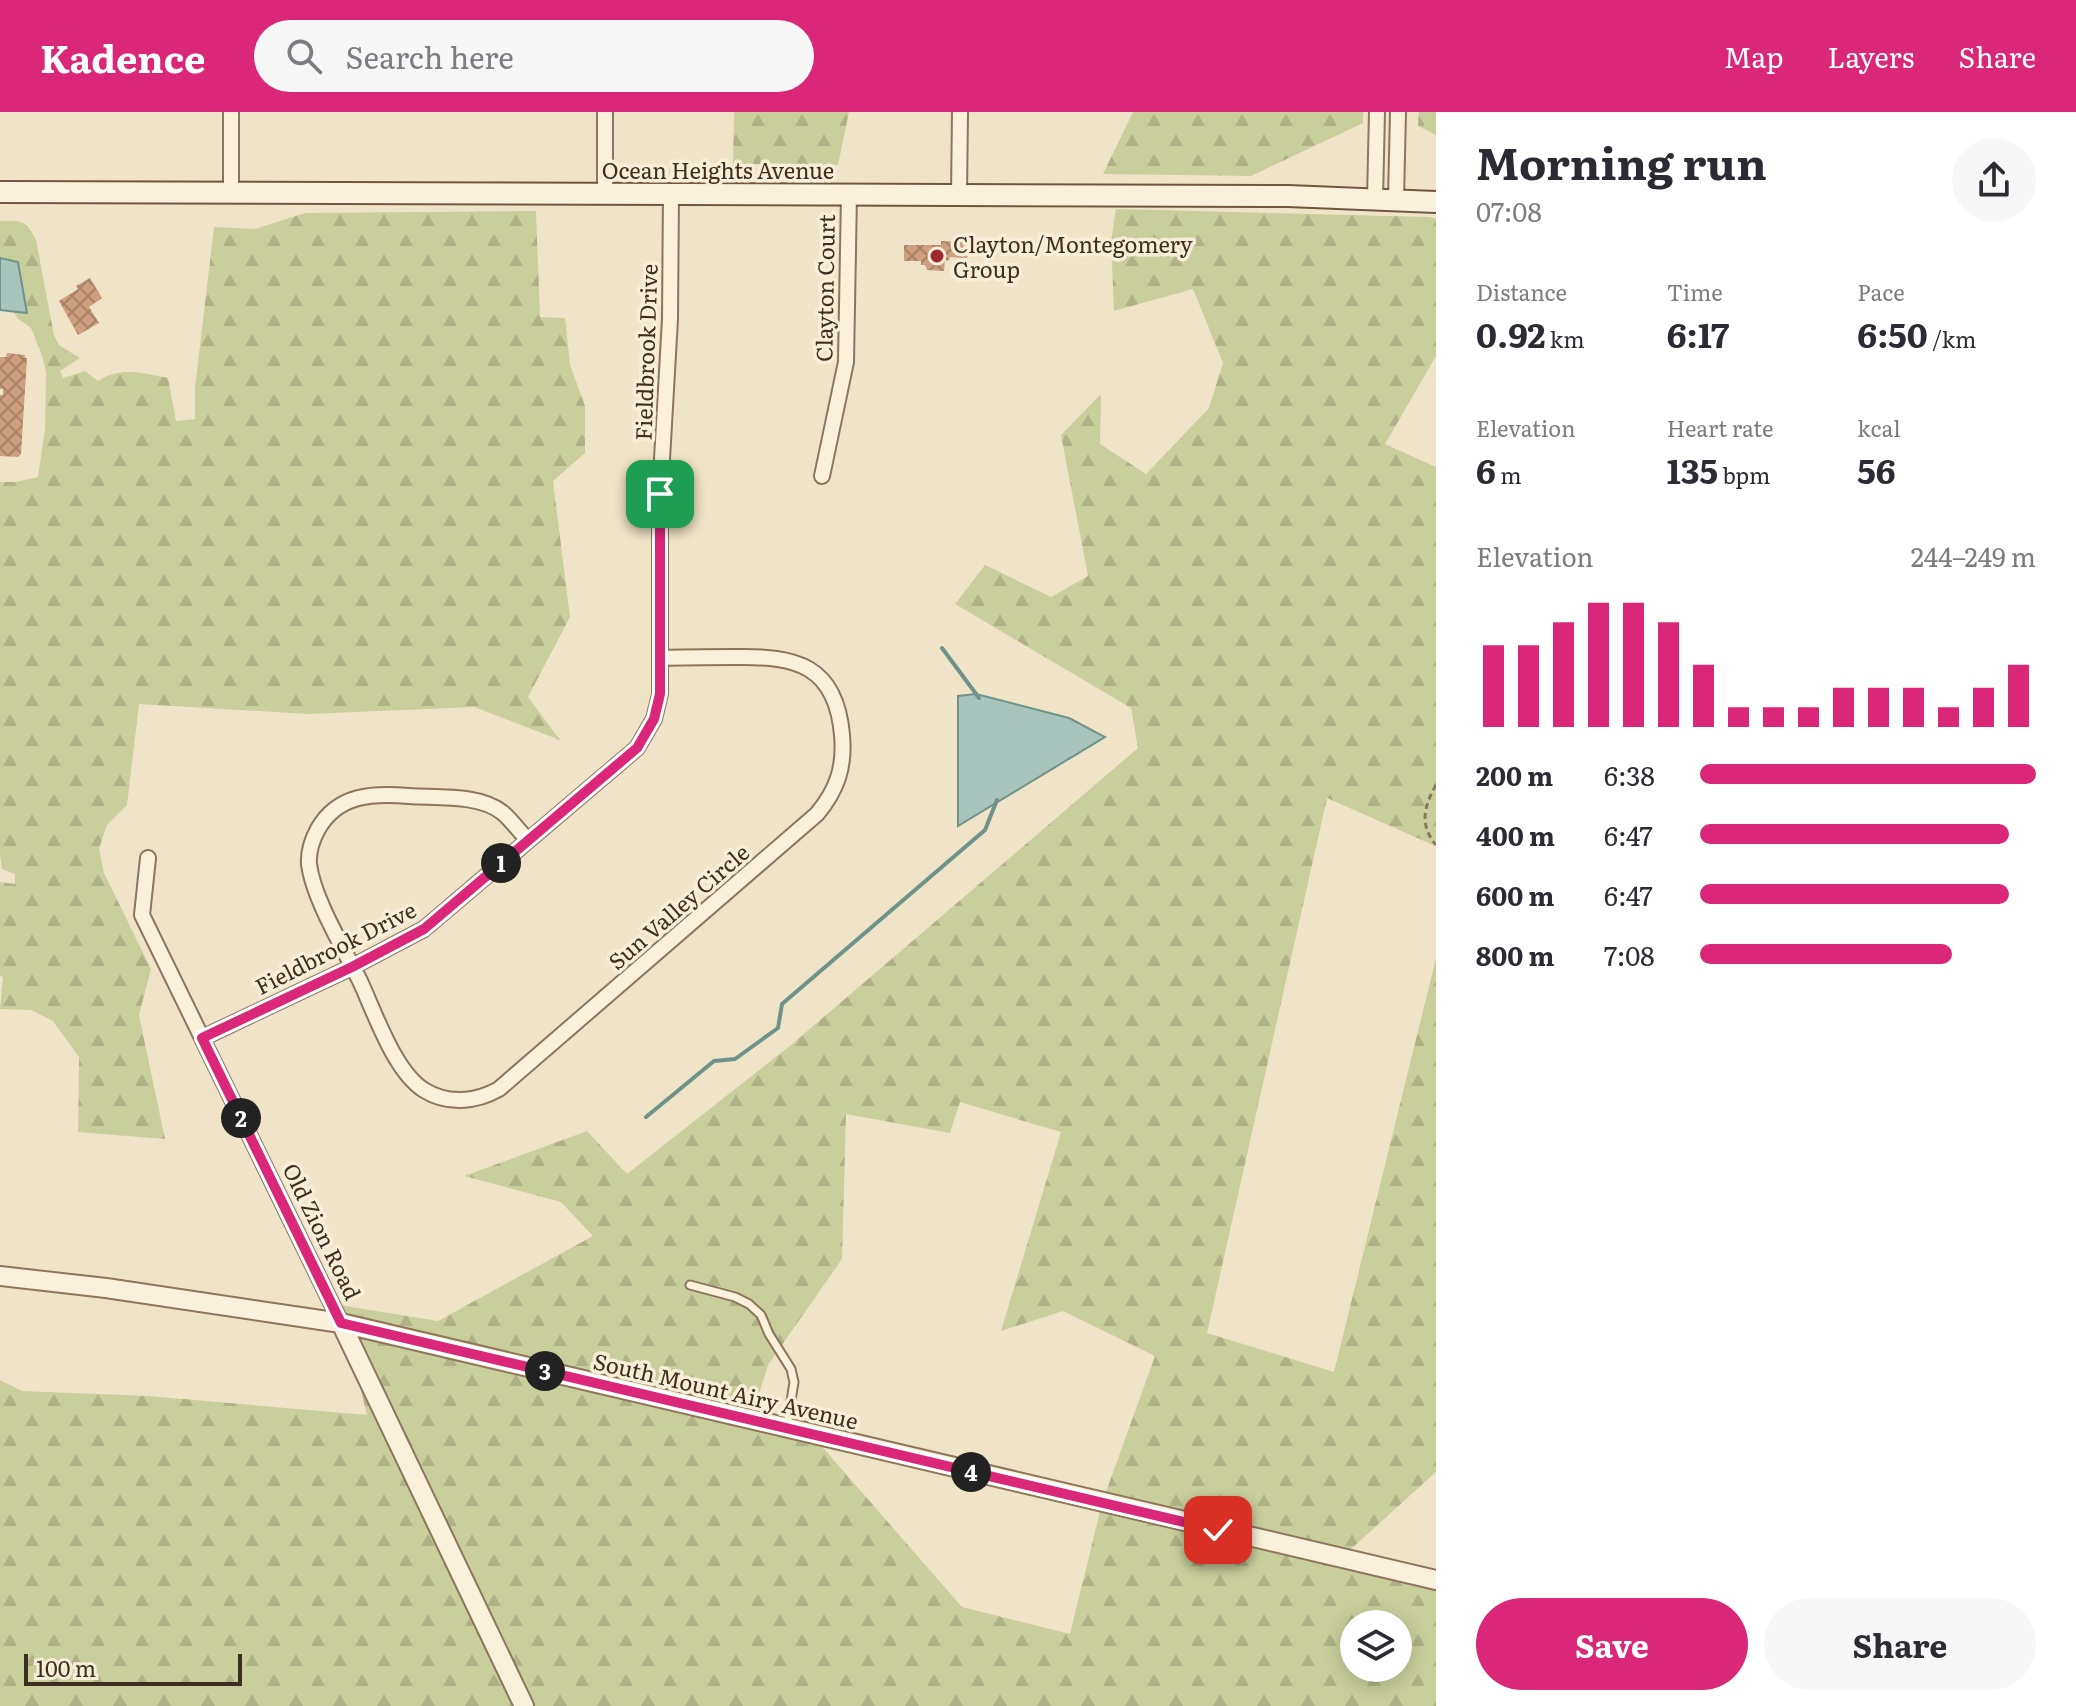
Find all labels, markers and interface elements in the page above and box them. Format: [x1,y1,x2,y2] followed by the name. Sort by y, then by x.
[254,20,814,92] search box
[40,28,206,85] text: Kadence
[282,34,326,78] icon: search
[346,34,514,78] text: Search here
[1724,35,1783,77] text: Map
[1827,35,1914,77] text: Layers
[1958,35,2036,77] text: Share
[1476,128,1767,194] text: Morning run
[1952,138,2036,222] button: share
[602,153,834,186] street label: Ocean Heights Avenue
[1476,191,1542,230] text: 07:08
[806,214,842,362] street label: Clayton Court
[953,227,1193,285] place label: Clayton/Montegomery Group
[928,247,946,265] marker: Clayton/Montegomery Group
[625,263,665,441] street label: Fieldbrook Drive
[1476,275,1567,308] text: Distance
[1667,275,1723,308] text: Time
[1857,275,1905,308] text: Pace
[1476,308,1545,358] text: 0.92
[1667,308,1729,358] text: 6:17
[1857,308,1928,358] text: 6:50
[1545,322,1585,355] text: km
[1928,322,1976,355] text: /km
[1476,411,1575,444] text: Elevation
[1667,411,1773,444] text: Heart rate
[1857,411,1901,444] text: kcal
[1476,444,1496,494] text: 6
[1667,444,1718,494] text: 135
[1857,444,1896,494] text: 56
[1496,458,1522,491] text: m
[1718,458,1770,491] text: bpm
[626,460,694,528] pin
[638,472,682,516] icon: arrive
[1476,536,1594,575] text: Elevation
[1911,536,2036,575] text: 244–249 m
[1476,755,1553,794] text: 200 m
[1604,755,1655,794] text: 6:38
[1476,815,1555,854] text: 400 m
[1604,815,1653,854] text: 6:47
[600,835,756,977] street label: Sun Valley Circle
[481,843,521,883] pin: 1
[496,846,506,879] text: 1
[1476,875,1554,914] text: 600 m
[1604,875,1653,914] text: 6:47
[249,892,421,1002] street label: Fieldbrook Drive
[1476,935,1554,974] text: 800 m
[1604,935,1655,974] text: 7:08
[221,1098,261,1138] pin: 2
[235,1101,247,1134] text: 2
[276,1157,370,1305] street label: Old Zion Road
[590,1343,862,1437] street label: South Mount Airy Avenue
[525,1351,565,1391] pin: 3
[539,1354,551,1387] text: 3
[951,1452,991,1492] pin: 4
[964,1455,978,1488] text: 4
[1184,1496,1252,1564] pin
[1196,1508,1240,1552] icon: check
[1476,1598,1748,1690] button: Save
[1764,1598,2036,1690] button: Share
[1340,1610,1412,1682] map controls
[1340,1610,1412,1682] button: layers
[24,1650,242,1686] scale bar
[36,1651,96,1684] text: 100 m

